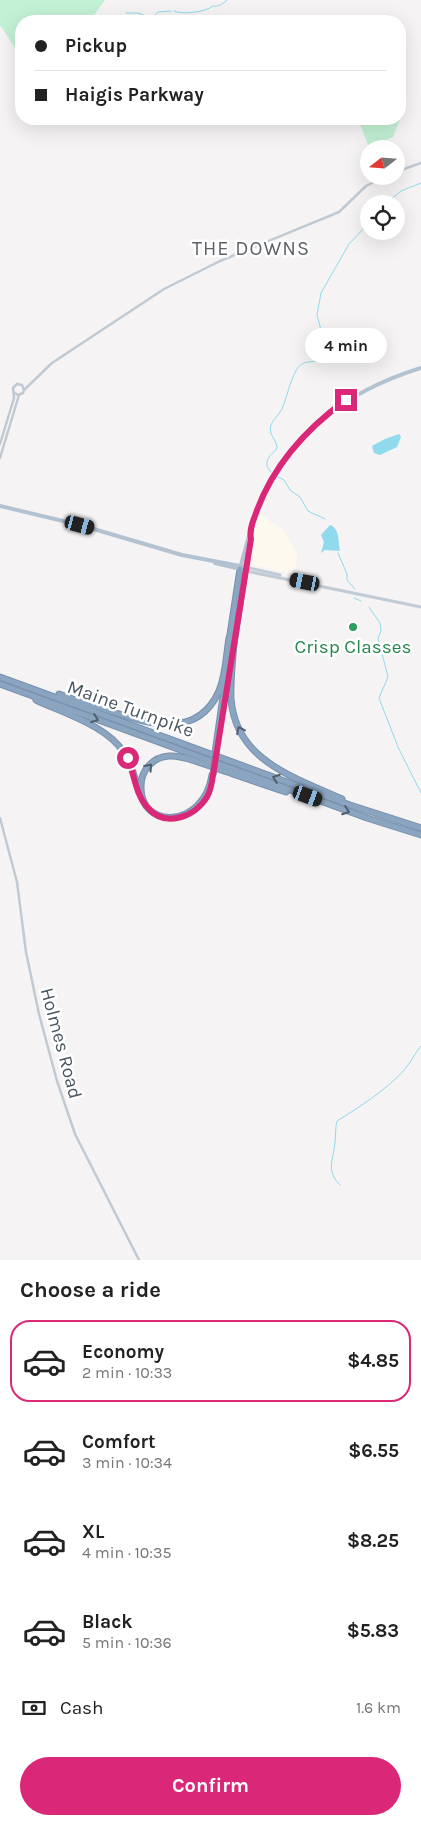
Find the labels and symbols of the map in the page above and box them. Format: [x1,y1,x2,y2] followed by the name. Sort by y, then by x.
[360,140,405,185] north arrow
[192,237,310,260] district label: THE DOWNS
[305,328,387,362] callout: 4 min
[335,389,357,411] route end
[63,514,96,536] car
[288,572,321,592] car
[347,621,359,633] marker: Crisp Classes
[295,636,411,658] place label: Crisp Classes
[64,676,197,742] street label: Maine Turnpike
[90,713,99,723] one-way arrow
[236,726,247,735] one-way arrow
[117,747,139,769] route start
[143,763,152,772] one-way arrow
[272,774,280,784] one-way arrow
[291,784,324,808] car
[342,805,350,815] one-way arrow
[36,985,86,1101] street label: Holmes Road

